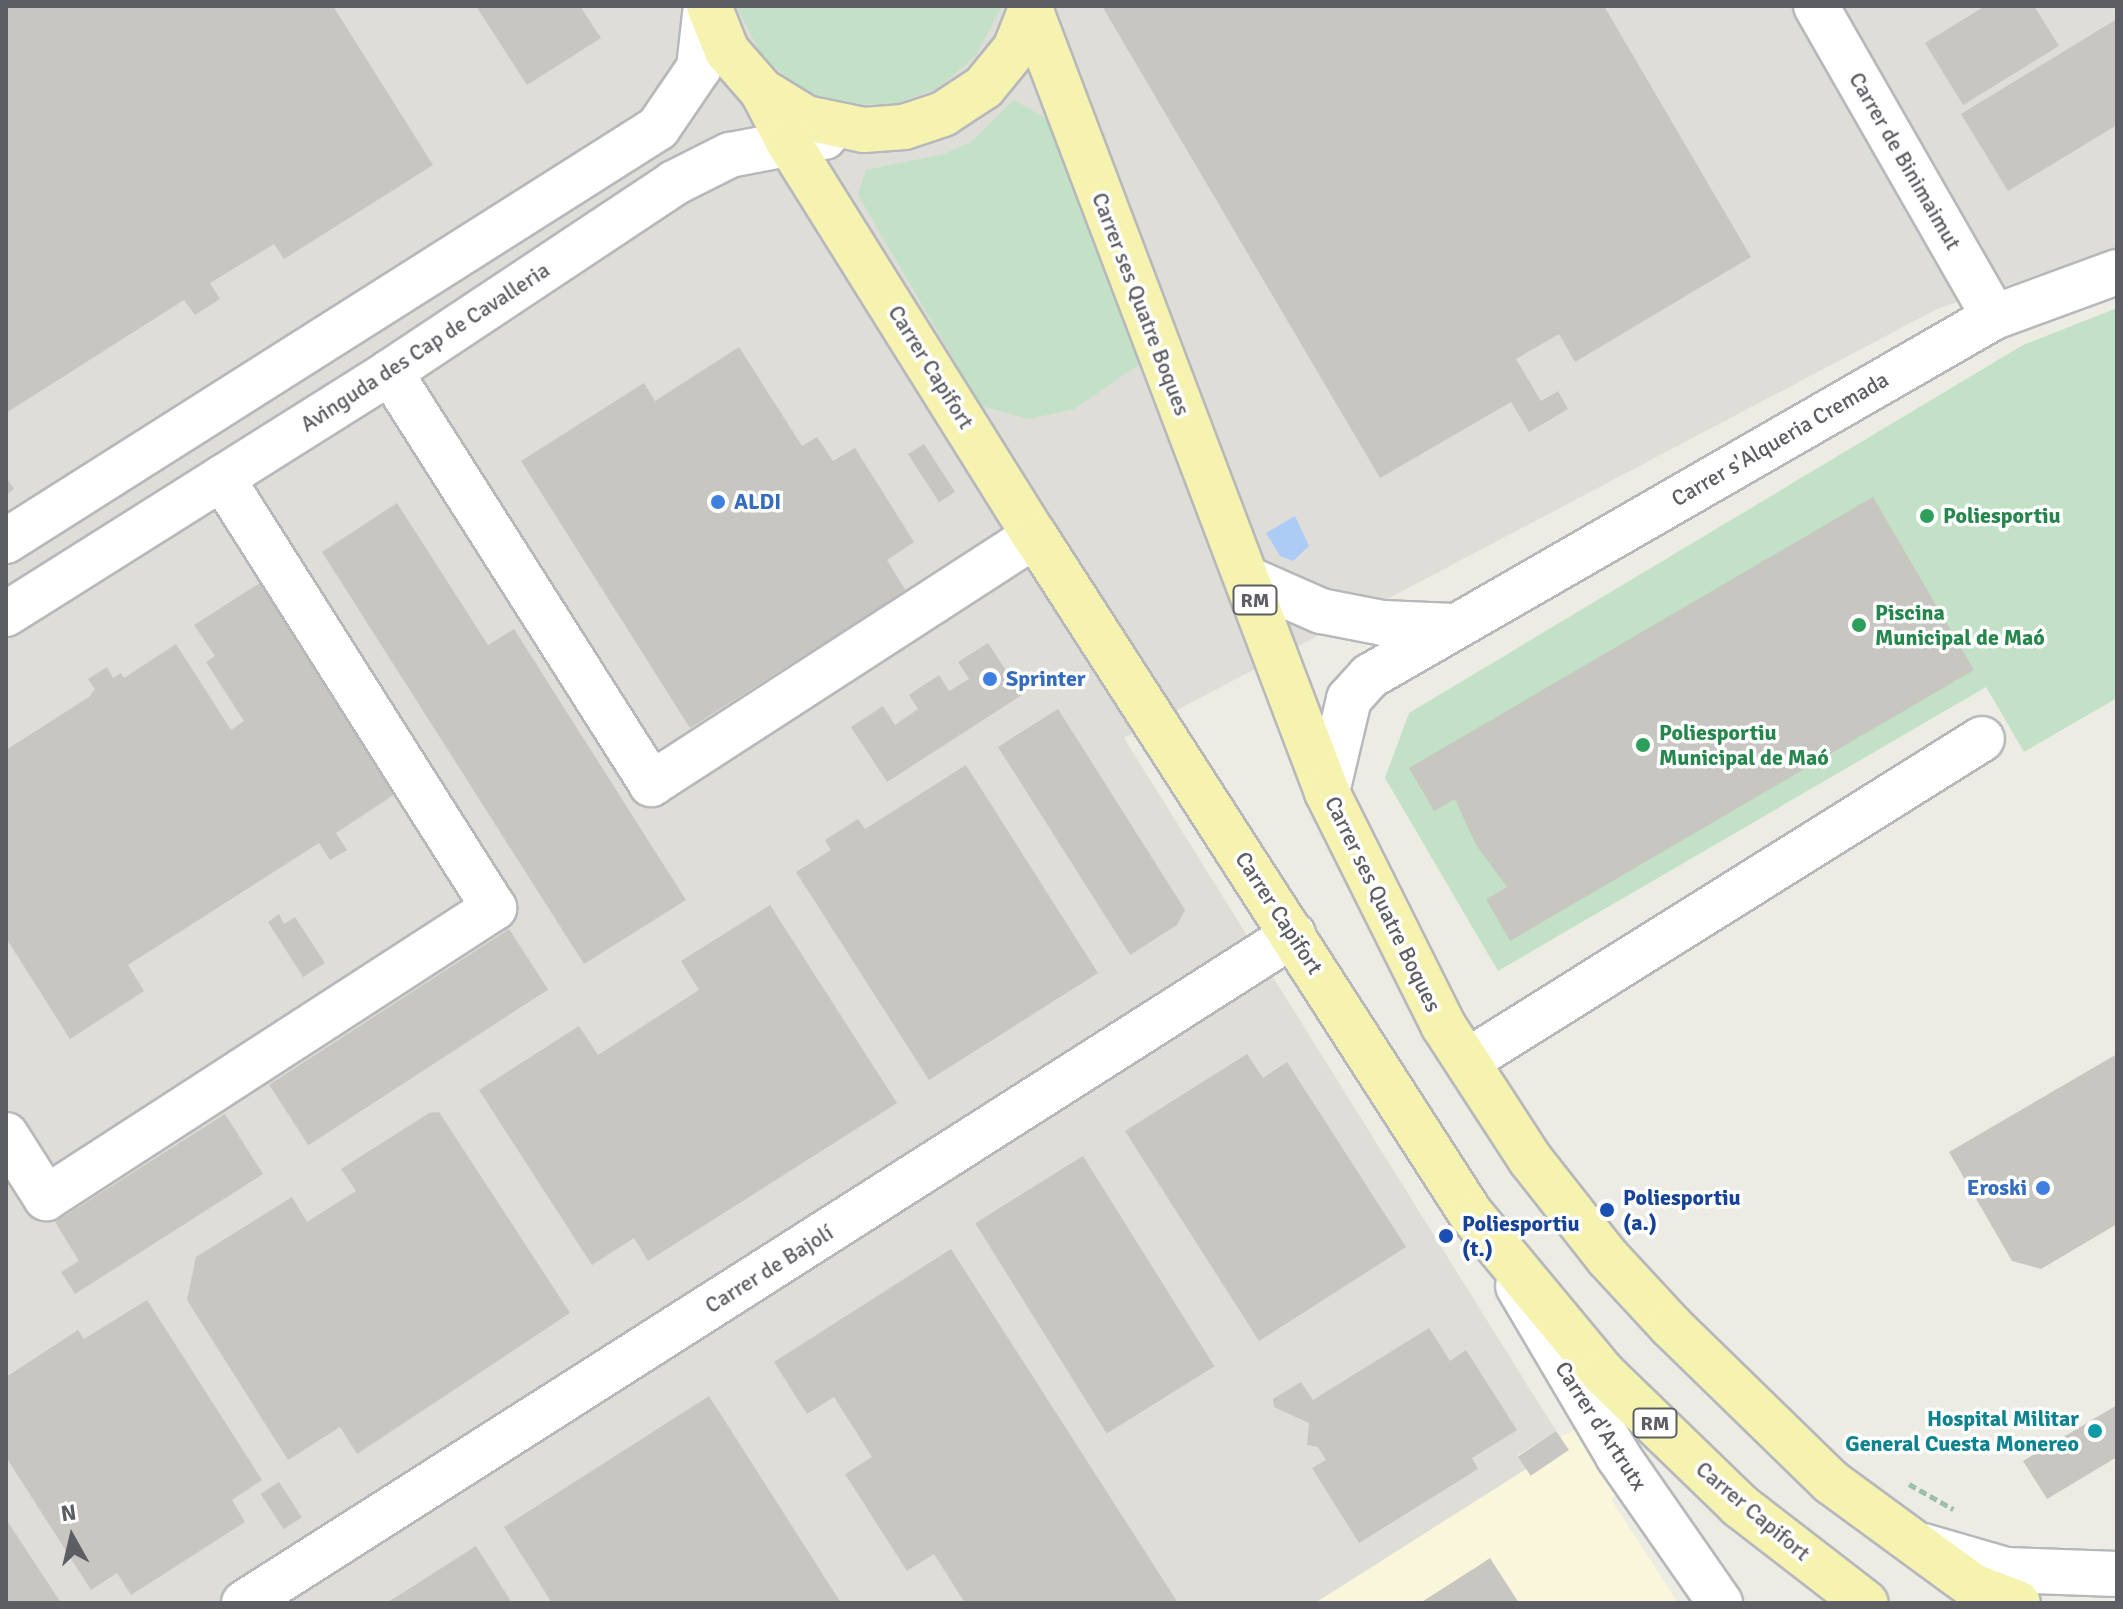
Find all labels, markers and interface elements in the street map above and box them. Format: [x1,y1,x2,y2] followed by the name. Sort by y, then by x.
[1843,67,1967,255] street label: Carrer de Binimaimut
[1086,189,1196,419] street label: Carrer ses Quatre Boques
[296,257,554,437] street label: Avinguda des Cap de Cavalleria
[883,300,979,434] street label: Carrer Capifort
[1667,366,1893,512] street label: Carrer s'Alqueria Cremada
[734,489,781,515] place label: ALDI
[709,493,727,511] marker: ALDI
[1943,503,2061,529] place label: Poliesportiu
[1918,507,1936,525] marker: Poliesportiu
[1231,584,1279,616] road number: RM
[1875,599,2045,650] place label: Piscina Municipal de Maó
[1850,616,1868,634] marker: Piscina Municipal de Maó
[1006,666,1086,692] place label: Sprinter
[981,670,999,688] marker: Sprinter
[1659,719,1829,770] place label: Poliesportiu Municipal de Maó
[1634,736,1652,754] marker: Poliesportiu Municipal de Maó
[1319,792,1447,1016] street label: Carrer ses Quatre Boques
[1230,847,1328,979] street label: Carrer Capifort
[1967,1175,2027,1201] place label: Eroski
[2034,1179,2052,1197] marker: Eroski
[1623,1184,1741,1236] place label: Poliesportiu (a.)
[1598,1201,1616,1219] marker: Poliesportiu (a.)
[1462,1210,1580,1262] place label: Poliesportiu (t.)
[700,1219,838,1319] street label: Carrer de Bajolí
[1437,1227,1455,1245] marker: Poliesportiu (t.)
[1550,1357,1652,1495] street label: Carrer d'Artrutx
[1845,1405,2079,1456] place label: Hospital Militar General Cuesta Monereo
[1631,1407,1679,1439] road number: RM
[2086,1422,2104,1440] marker: Hospital Militar General Cuesta Monereo
[1691,1456,1815,1566] street label: Carrer Capifort
[32,1497,112,1577] north arrow
[59,1498,78,1527] text: N

